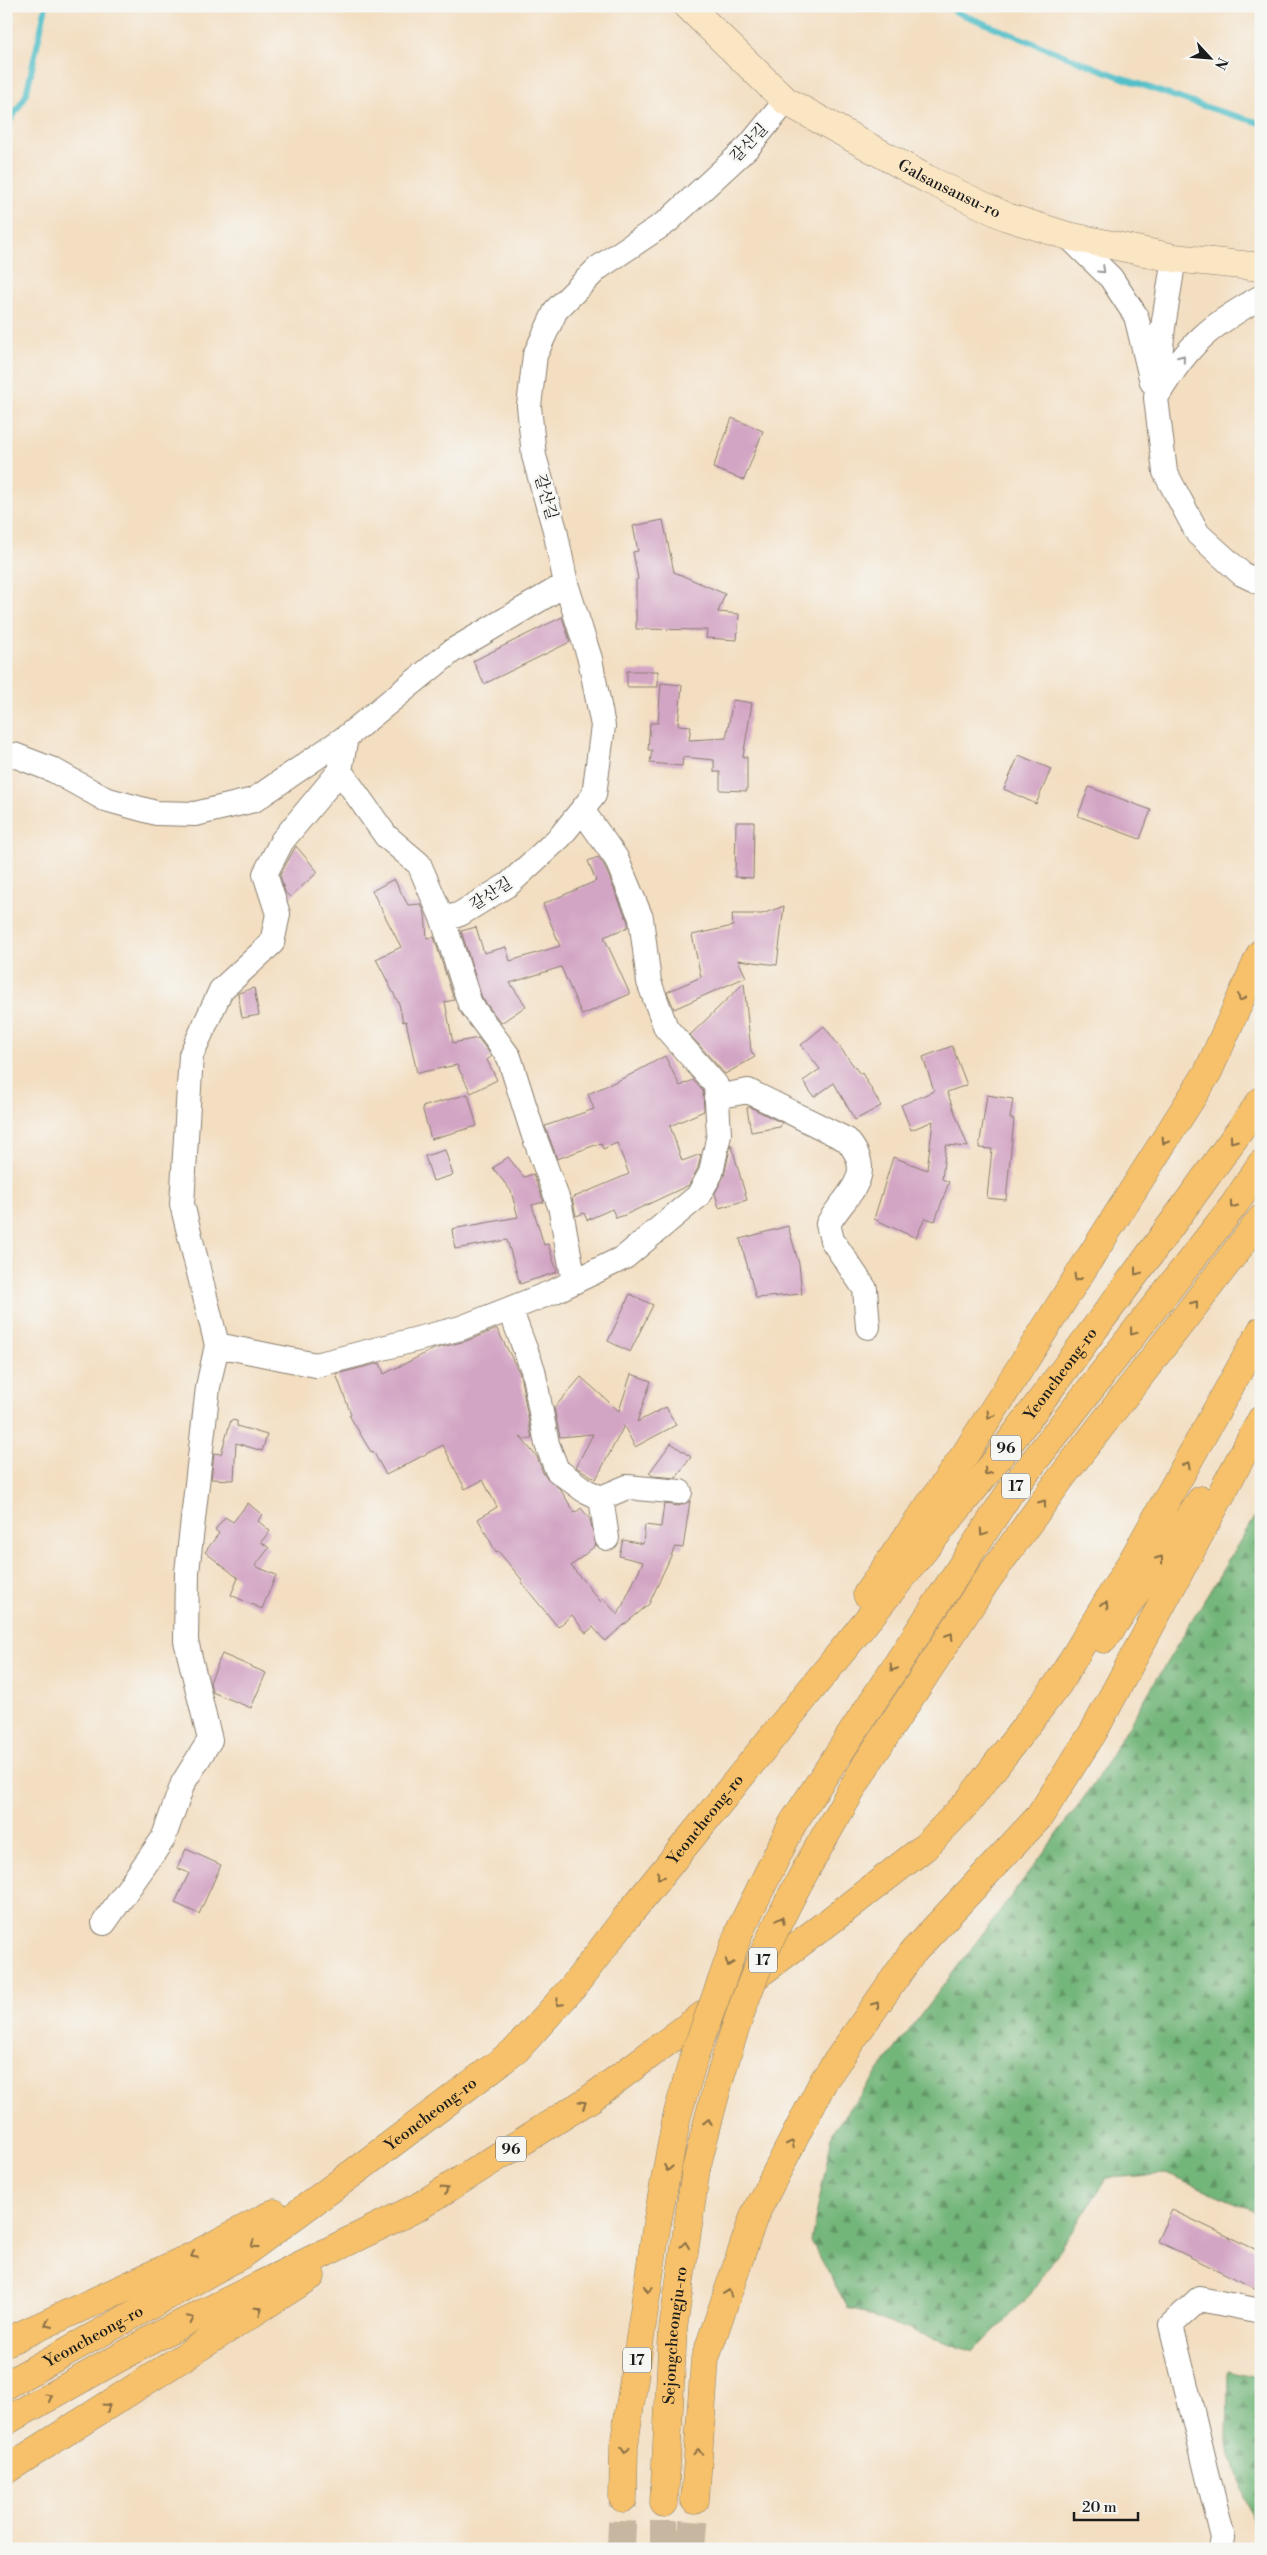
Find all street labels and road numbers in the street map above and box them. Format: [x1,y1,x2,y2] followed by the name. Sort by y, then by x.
[726,119,772,167] street label: 갈산길
[894,155,1004,223] street label: Galsansansu-ro
[530,472,562,522] street label: 갈산길
[466,873,516,915] street label: 갈산길
[1019,1324,1102,1425] street label: Yeoncheong-ro
[991,1436,1021,1460] road number: 96
[1002,1474,1030,1498] road number: 17
[662,1770,748,1870] street label: Yeoncheong-ro
[749,1948,777,1972] road number: 17
[380,2073,481,2156] street label: Yeoncheong-ro
[496,2136,526,2162] road number: 96
[659,2265,692,2405] street label: Sejongcheongju-ro
[39,2301,147,2373] street label: Yeoncheong-ro
[623,2348,651,2372] road number: 17

